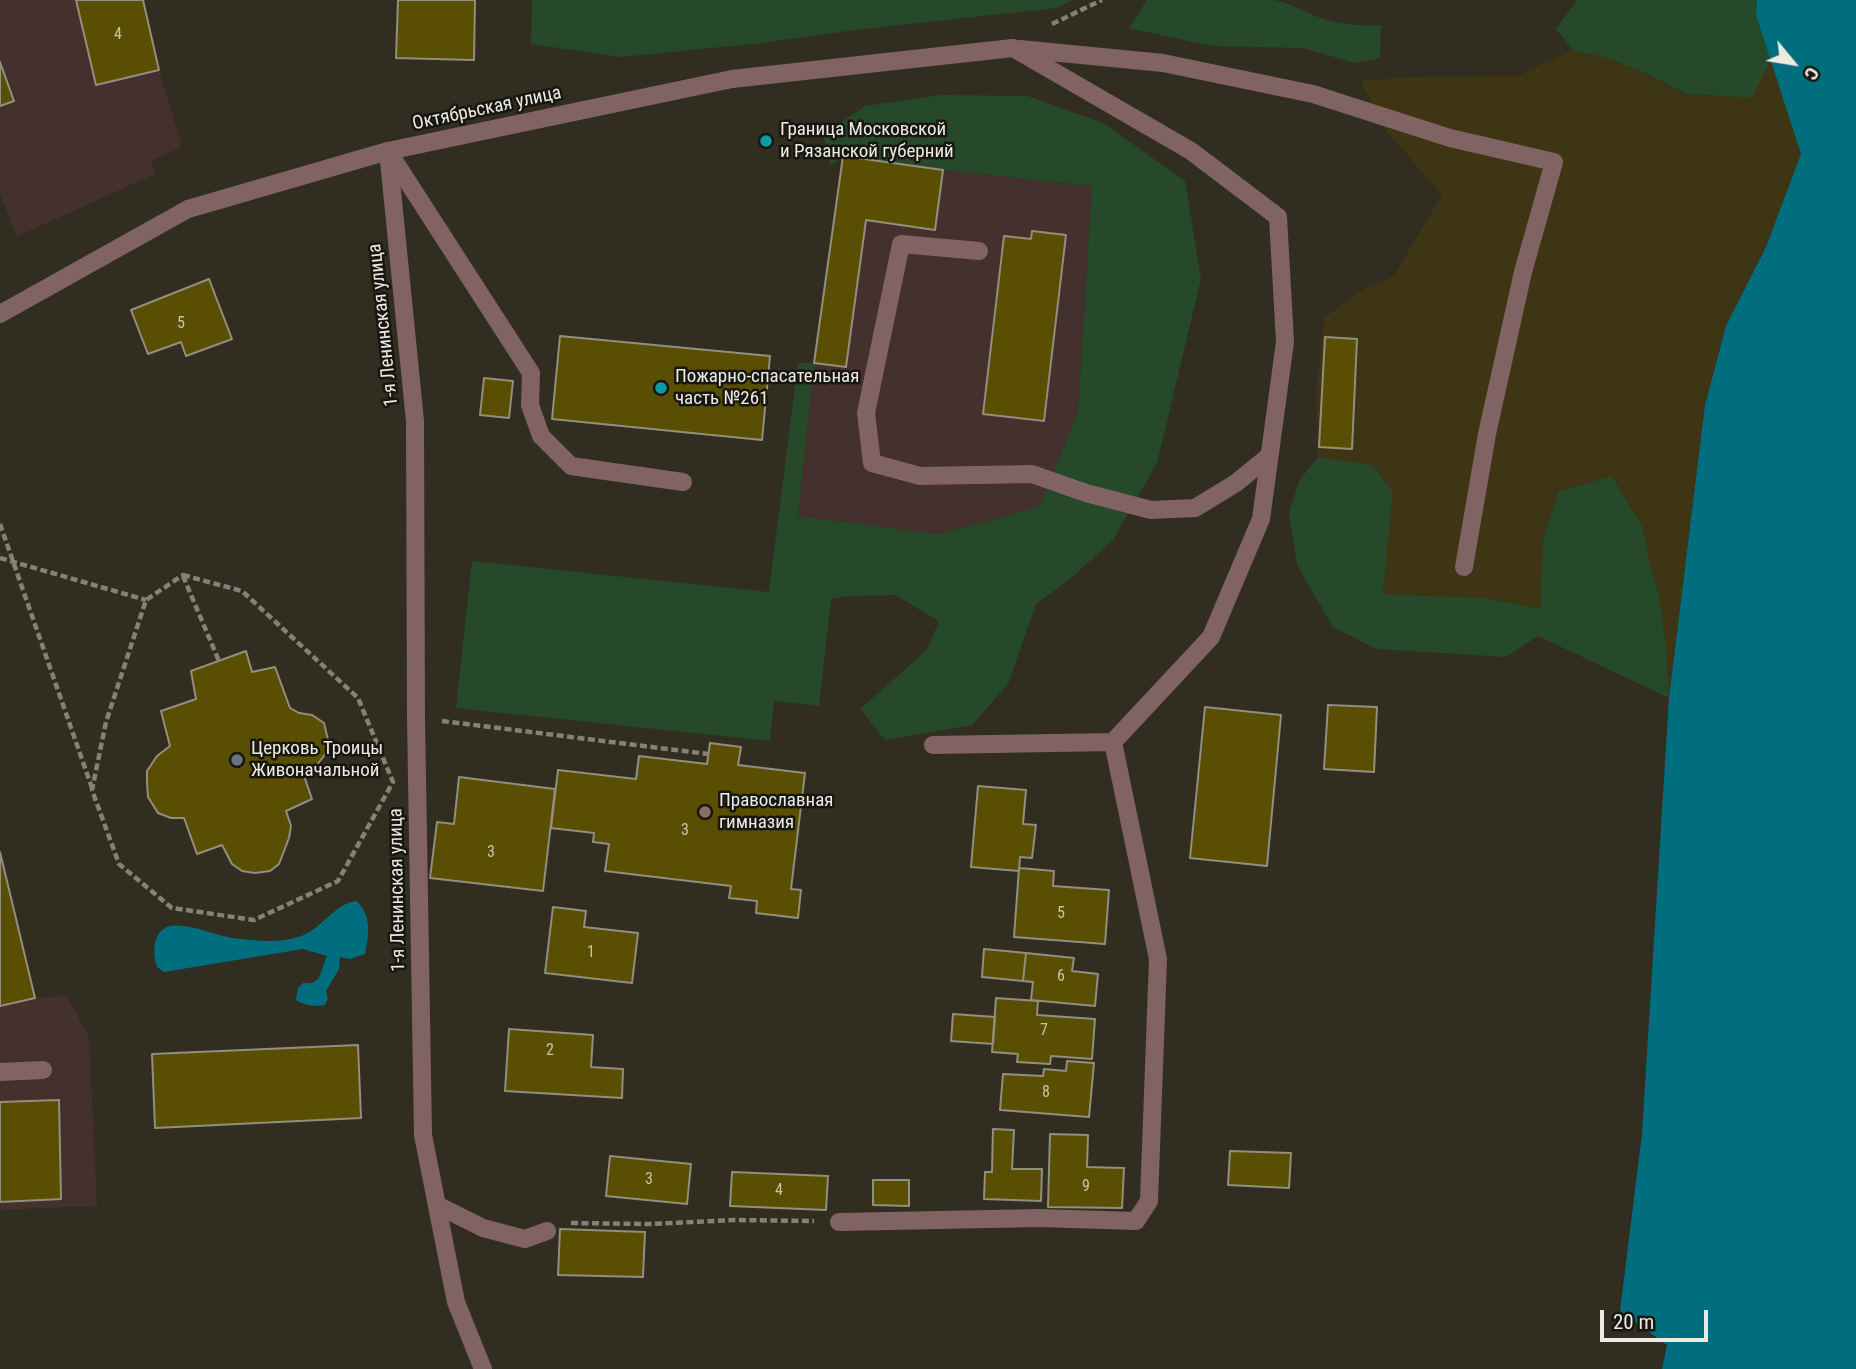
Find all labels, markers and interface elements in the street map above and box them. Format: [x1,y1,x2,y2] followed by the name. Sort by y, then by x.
[114,25,122,45] house number: 4
[1758,28,1828,98] north arrow
[1799,63,1824,84] text: С
[410,82,564,136] street label: Октябрьская улица
[780,119,954,163] place label: Граница Московской и Рязанской губерний
[758,133,774,149] marker: Граница Московской и Рязанской губерний
[364,242,404,408] street label: 1-я Ленинская улица
[177,314,185,334] house number: 5
[675,366,859,410] place label: Пожарно-спасательная часть №261
[653,380,669,396] marker: Пожарно-спасательная часть №261
[251,738,383,782] place label: Церковь Троицы Живоначальной
[229,752,245,768] marker: Церковь Троицы Живоначальной
[719,790,833,834] place label: Православная гимназия
[697,804,713,820] marker: Православная гимназия
[385,808,411,972] street label: 1-я Ленинская улица
[681,821,689,841] house number: 3
[487,843,495,863] house number: 3
[1057,904,1065,924] house number: 5
[587,943,595,963] house number: 1
[1057,967,1065,987] house number: 6
[1040,1021,1048,1041] house number: 7
[546,1041,554,1061] house number: 2
[1042,1083,1050,1103] house number: 8
[645,1170,653,1190] house number: 3
[1082,1177,1090,1197] house number: 9
[775,1181,783,1201] house number: 4
[1604,1296,1713,1340] scale bar
[1613,1310,1654,1334] text: 20 m

